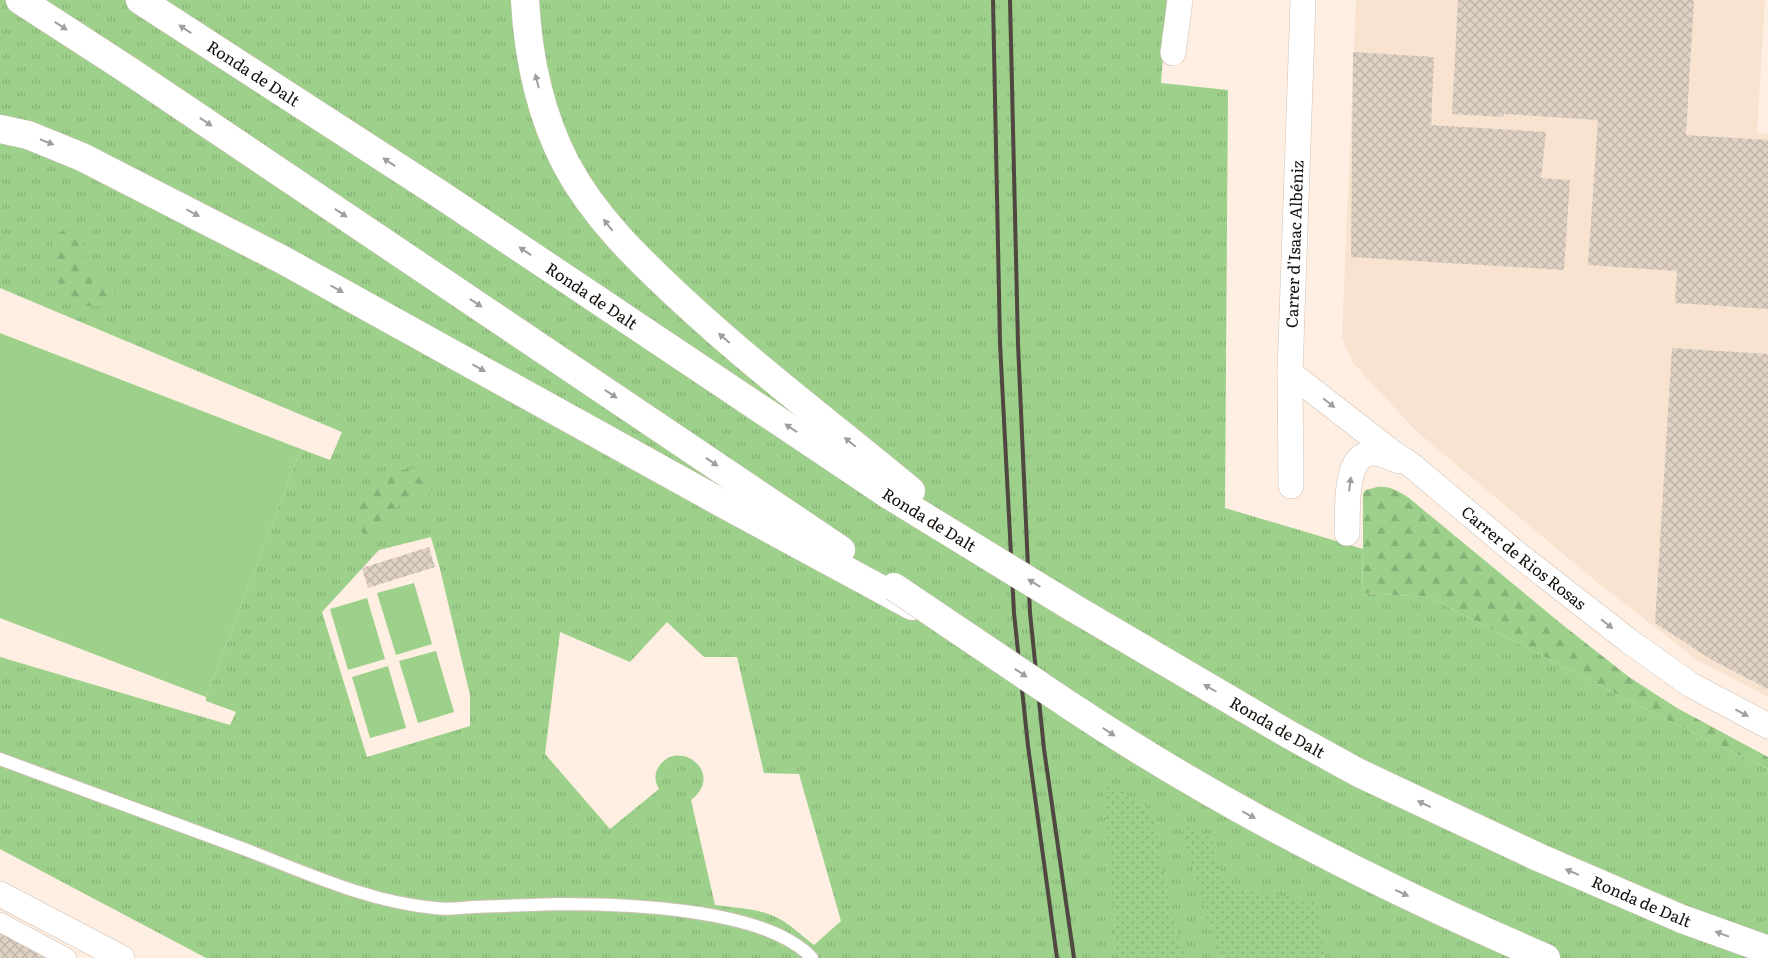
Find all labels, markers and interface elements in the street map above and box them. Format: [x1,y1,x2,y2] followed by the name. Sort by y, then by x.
[54,22,68,31] one-way arrow
[178,24,192,34] one-way arrow
[203,34,305,112] street label: Ronda de Dalt
[533,74,541,89] one-way arrow
[199,117,213,127] one-way arrow
[40,139,54,147] one-way arrow
[383,157,396,166] one-way arrow
[1279,160,1308,328] street label: Carrer d'Isaac Albéniz
[334,208,348,218] one-way arrow
[186,209,200,217] one-way arrow
[602,219,613,232] one-way arrow
[518,246,532,256] one-way arrow
[541,256,643,335] street label: Ronda de Dalt
[329,285,344,293] one-way arrow
[469,298,483,308] one-way arrow
[718,333,731,344] one-way arrow
[472,363,486,372] one-way arrow
[604,389,618,399] one-way arrow
[1322,398,1335,409] one-way arrow
[784,423,797,433] one-way arrow
[844,436,857,447] one-way arrow
[705,457,719,467] one-way arrow
[1346,476,1354,492] one-way arrow
[878,481,982,557] street label: Ronda de Dalt
[1457,499,1592,615] street label: Carrer de Rios Rosas
[1027,579,1040,588] one-way arrow
[1600,618,1613,629] one-way arrow
[1014,669,1028,678] one-way arrow
[1204,684,1217,693] one-way arrow
[1226,690,1330,763] street label: Ronda de Dalt
[1735,709,1750,717] one-way arrow
[1102,727,1116,737] one-way arrow
[1417,799,1432,808] one-way arrow
[1241,811,1256,819] one-way arrow
[1565,867,1579,875] one-way arrow
[1588,869,1695,933] street label: Ronda de Dalt
[1394,888,1409,897] one-way arrow
[1714,930,1729,938] one-way arrow

